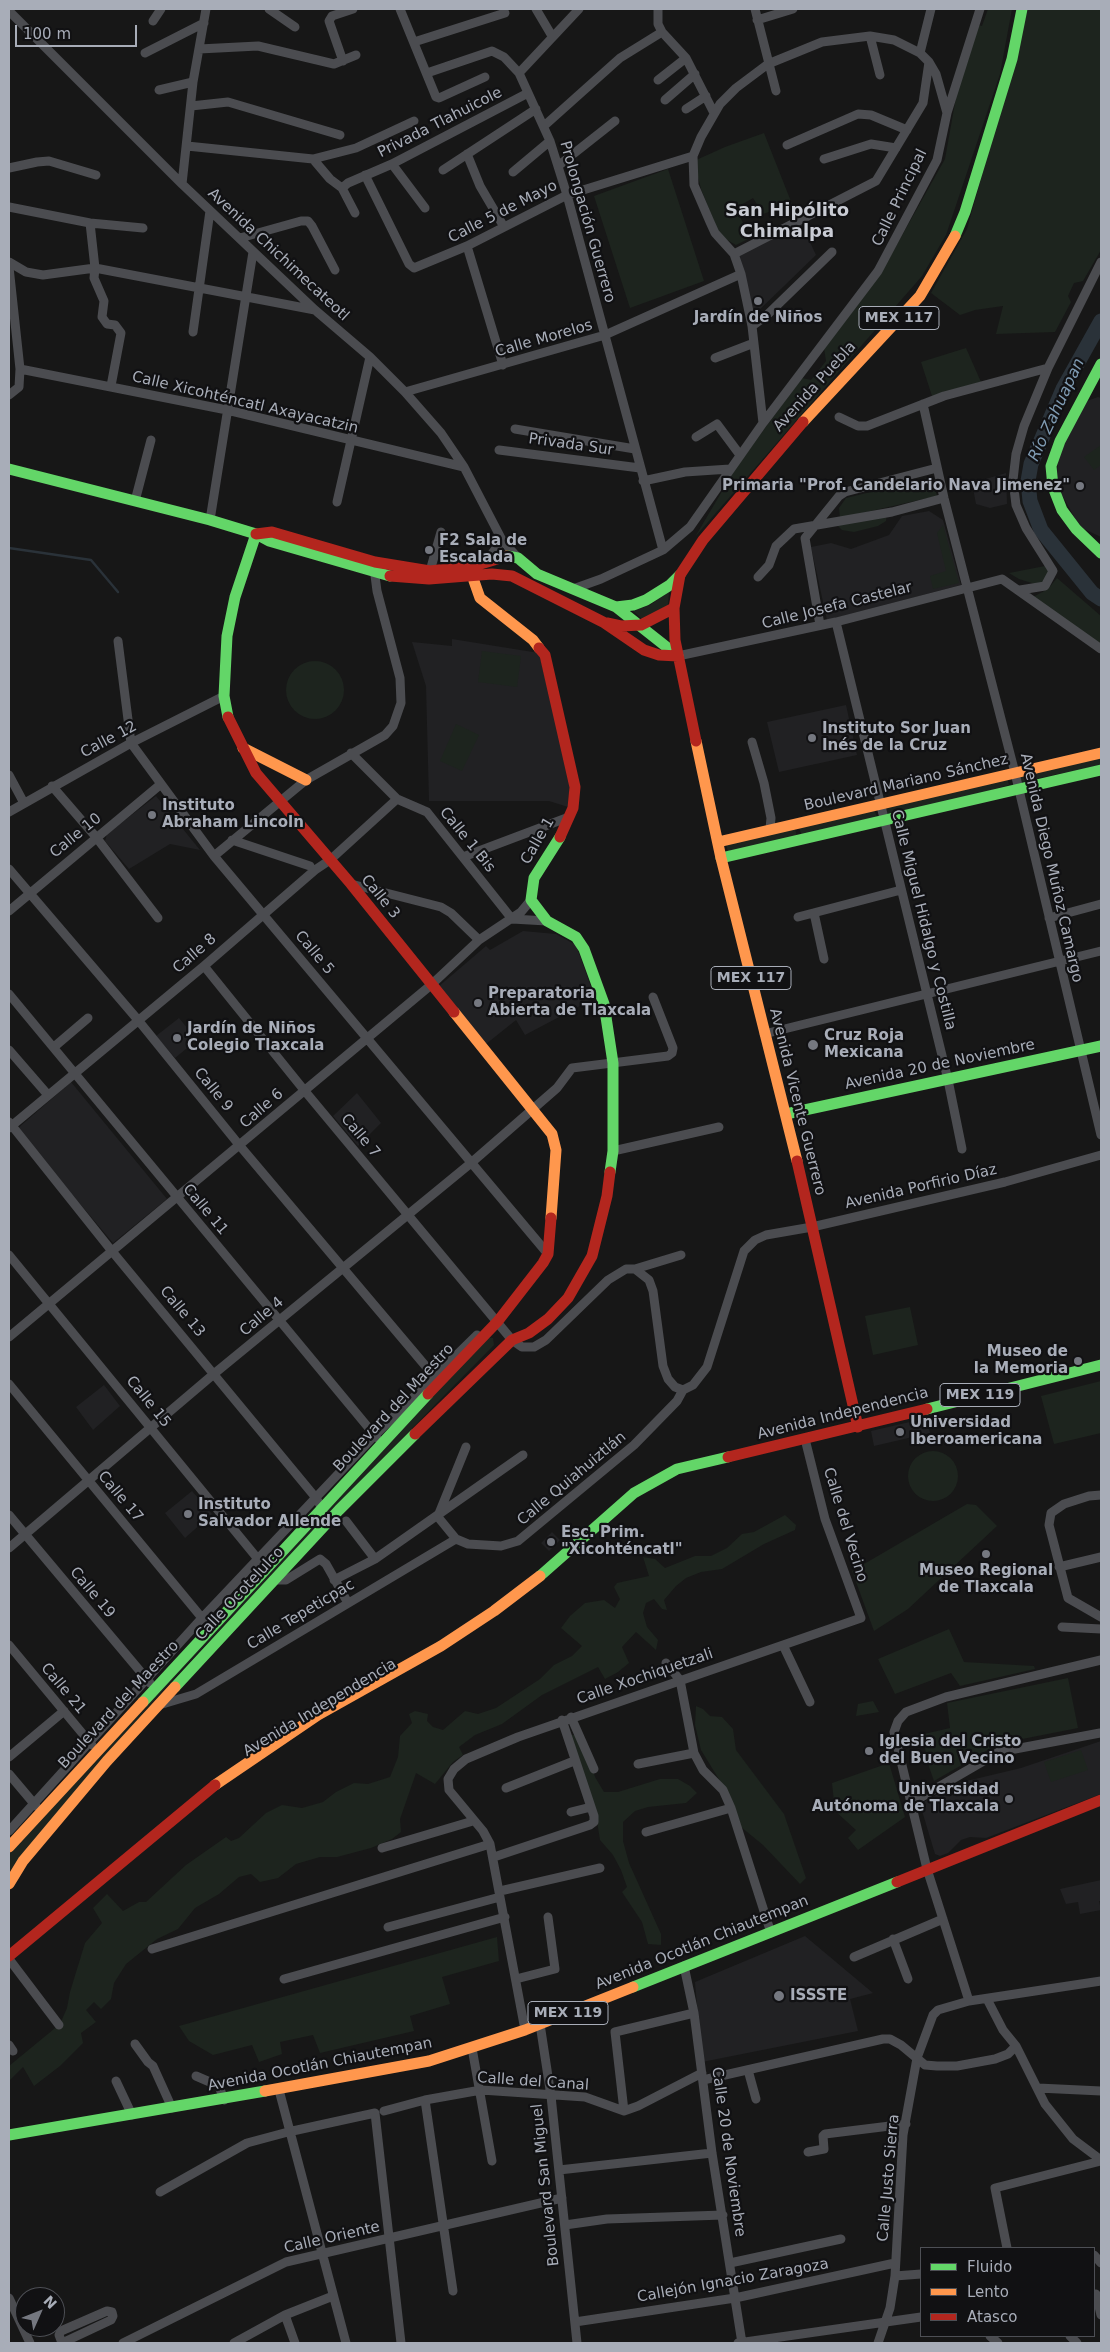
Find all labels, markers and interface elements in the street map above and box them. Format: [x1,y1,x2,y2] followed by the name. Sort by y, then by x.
[18,15,140,47] scale bar
[23,25,71,43] text: 100 m
[375,84,505,162] street label: Privada Tlahuicole
[555,139,619,305] street label: Prolongación Guerrero
[869,146,931,250] street label: Calle Principal
[445,177,561,247] street label: Calle 5 de Mayo
[204,185,352,325] street label: Avenida Chichimecateotl
[725,200,849,242] district label: San Hipólito Chimalpa
[752,295,764,307] marker: Jardín de Niños
[859,306,939,330] road number: MEX 117
[694,309,822,327] place label: Jardín de Niños
[493,317,595,361] street label: Calle Morelos
[770,338,860,436] street label: Avenida Puebla
[1025,355,1089,465] water label: Río Zahuapan
[130,368,360,438] street label: Calle Xicohténcatl Axayacatzin
[527,430,615,460] street label: Privada Sur
[722,477,1070,495] place label: Primaria "Prof. Candelario Nava Jimenez"
[1074,480,1086,492] marker: Primaria "Prof. Candelario Nava Jimenez"
[439,532,527,567] place label: F2 Sala de Escalada
[423,544,435,556] marker: F2 Sala de Escalada
[760,579,914,633] street label: Calle Josefa Castelar
[78,718,140,762] street label: Calle 12
[822,720,971,755] place label: Instituto Sor Juan Inés de la Cruz
[806,732,818,744] marker: Instituto Sor Juan Inés de la Cruz
[802,751,1010,815] street label: Boulevard Mariano Sánchez
[1016,752,1086,984] street label: Avenida Diego Muñoz Camargo
[162,797,304,832] place label: Instituto Abraham Lincoln
[435,804,499,876] street label: Calle 1 Bis
[887,808,959,1032] street label: Calle Miguel Hidalgo y Costilla
[146,809,158,821] marker: Instituto Abraham Lincoln
[47,810,105,862] street label: Calle 10
[517,814,559,868] street label: Calle 1
[357,871,403,923] street label: Calle 3
[291,927,337,979] street label: Calle 5
[170,930,220,978] street label: Calle 8
[711,966,791,990] road number: MEX 117
[488,985,651,1020] place label: Preparatoria Abierta de Tlaxcala
[472,997,484,1009] marker: Preparatoria Abierta de Tlaxcala
[765,1007,829,1197] street label: Avenida Vicente Guerrero
[187,1020,324,1055] place label: Jardín de Niños Colegio Tlaxcala
[824,1027,904,1062] place label: Cruz Roja Mexicana
[171,1032,183,1044] marker: Jardín de Niños Colegio Tlaxcala
[843,1036,1037,1094] street label: Avenida 20 de Noviembre
[806,1038,820,1052] marker: Cruz Roja Mexicana
[190,1064,236,1116] street label: Calle 9
[237,1085,287,1133] street label: Calle 6
[337,1110,383,1162] street label: Calle 7
[843,1161,999,1213] street label: Avenida Porfirio Díaz
[178,1181,232,1239] street label: Calle 11
[155,1283,209,1341] street label: Calle 13
[236,1294,288,1340] street label: Calle 4
[330,1340,458,1476] street label: Boulevard del Maestro
[974,1343,1068,1378] place label: Museo de la Memoria
[1072,1355,1084,1367] marker: Museo de la Memoria
[122,1373,174,1431] street label: Calle 15
[756,1384,930,1444] street label: Avenida Independencia
[940,1384,1020,1406] road number: MEX 119
[910,1414,1042,1449] place label: Universidad Iberoamericana
[894,1426,906,1438] marker: Universidad Iberoamericana
[514,1428,630,1530] street label: Calle Quiahuiztlán
[819,1465,871,1585] street label: Calle del Vecino
[93,1468,147,1526] street label: Calle 17
[198,1496,341,1531] place label: Instituto Salvador Allende
[182,1508,194,1520] marker: Instituto Salvador Allende
[561,1524,683,1559] place label: Esc. Prim. "Xicohténcatl"
[545,1536,557,1548] marker: Esc. Prim. "Xicohténcatl"
[192,1543,288,1645] street label: Calle Ocotelulco
[980,1548,992,1560] marker: Museo Regional de Tlaxcala
[919,1562,1053,1597] place label: Museo Regional de Tlaxcala
[65,1564,119,1622] street label: Calle 19
[244,1576,358,1654] street label: Calle Tepeticpac
[55,1637,183,1773] street label: Boulevard del Maestro
[575,1645,715,1709] street label: Calle Xochiquetzali
[240,1655,400,1761] street label: Avenida Independencia
[36,1660,90,1718] street label: Calle 21
[879,1733,1021,1768] place label: Iglesia del Cristo del Buen Vecino
[863,1745,875,1757] marker: Iglesia del Cristo del Buen Vecino
[812,1781,999,1816] place label: Universidad Autónoma de Tlaxcala
[1003,1793,1015,1805] marker: Universidad Autónoma de Tlaxcala
[593,1892,811,1994] street label: Avenida Ocotlán Chiautempan
[790,1987,847,2005] place label: ISSSTE
[772,1989,786,2003] marker: ISSSTE
[528,2002,608,2025] road number: MEX 119
[206,2034,434,2096] street label: Avenida Ocotlán Chiautempan
[707,2066,749,2238] street label: Calle 20 de Noviembre
[476,2069,590,2095] street label: Calle del Canal
[529,2103,563,2267] street label: Boulevard San Miguel
[874,2114,904,2242] street label: Calle Justo Sierra
[282,2218,382,2258] street label: Calle Oriente
[920,2247,1095,2337] legend
[636,2255,830,2307] street label: Callejón Ignacio Zaragoza
[967,2258,1012,2276] text: Fluido
[967,2283,1009,2301] text: Lento
[15,2287,65,2337] north arrow
[40,2293,60,2312] text: N
[967,2308,1017,2326] text: Atasco

